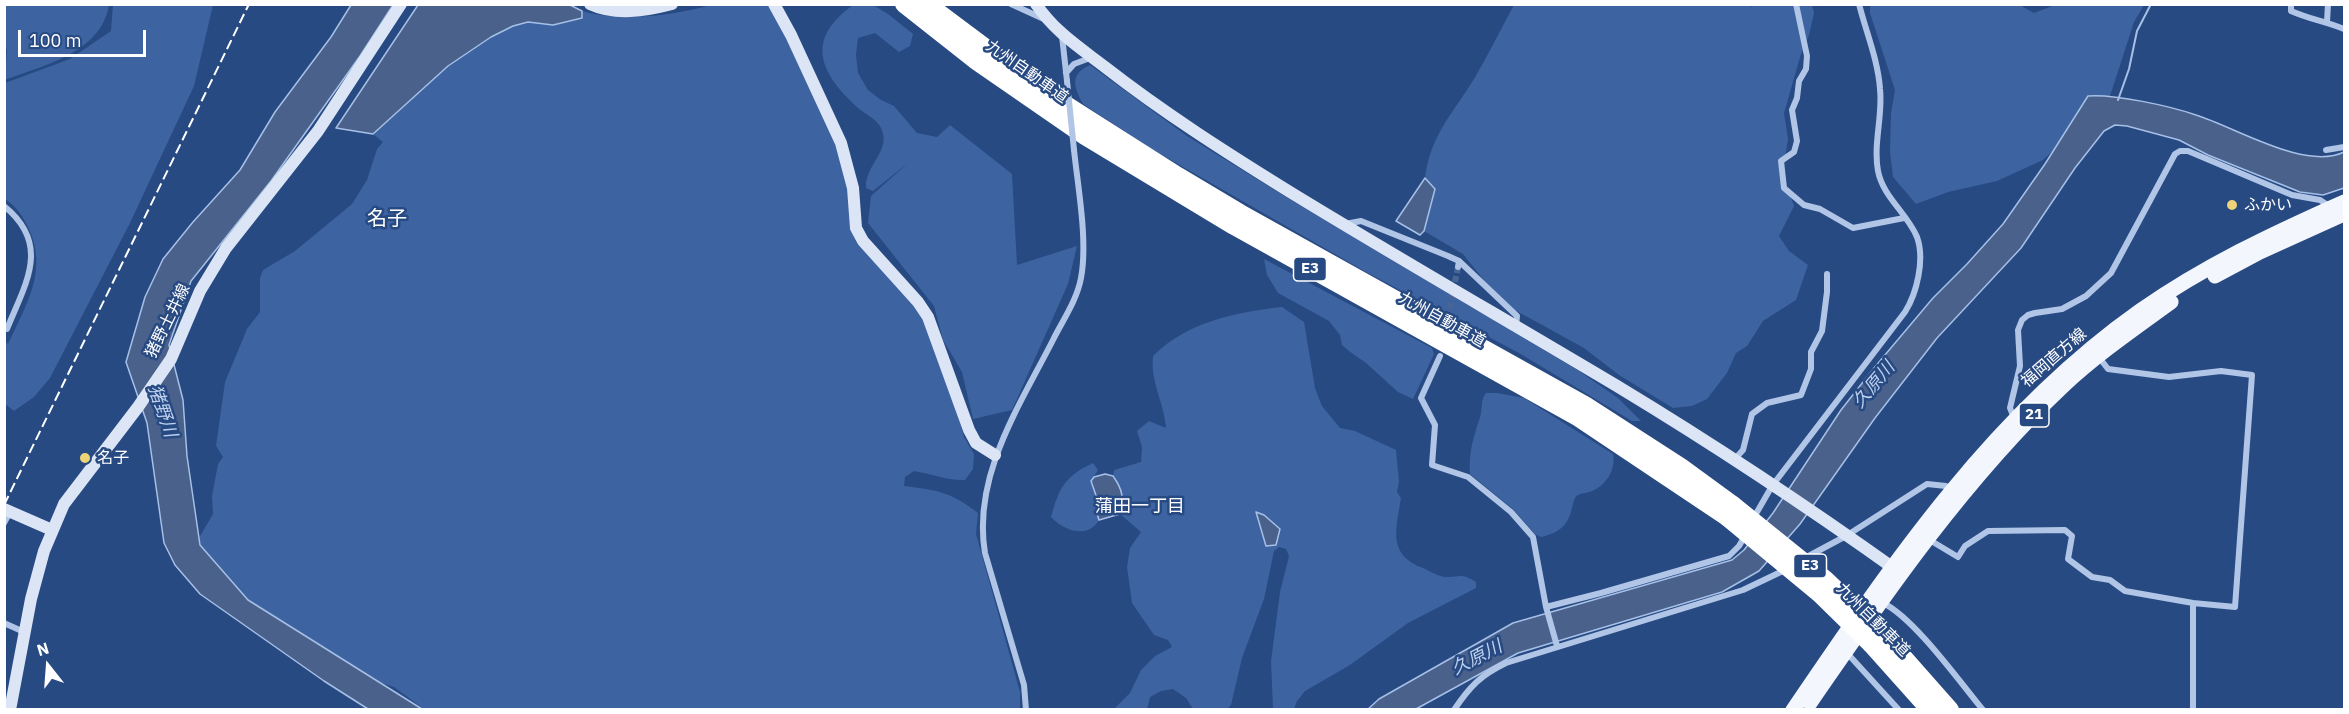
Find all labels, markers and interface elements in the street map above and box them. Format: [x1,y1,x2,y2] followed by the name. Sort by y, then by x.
[21,18,148,56] scale bar
[29,29,81,52] text: 100 m
[982,37,1072,107] street label: 九州自動車道
[2244,195,2292,215] place label: ふかい
[2225,198,2239,212] marker: ふかい
[367,207,407,231] district label: 名子
[1294,257,1326,281] road number: E3
[142,281,194,361] street label: 猪野土井線
[1395,288,1489,352] street label: 九州自動車道
[2018,325,2090,391] street label: 福岡直方線
[1848,357,1900,413] water label: 久原川
[143,382,181,440] water label: 猪野川
[2019,403,2049,427] road number: 21
[97,448,129,468] place label: 名子
[78,451,92,465] marker: 名子
[1095,496,1185,518] district label: 蒲田一丁目
[1794,554,1826,578] road number: E3
[1832,579,1914,661] street label: 九州自動車道
[18,636,78,696] north arrow
[1448,636,1506,680] water label: 久原川
[34,638,51,660] text: N

